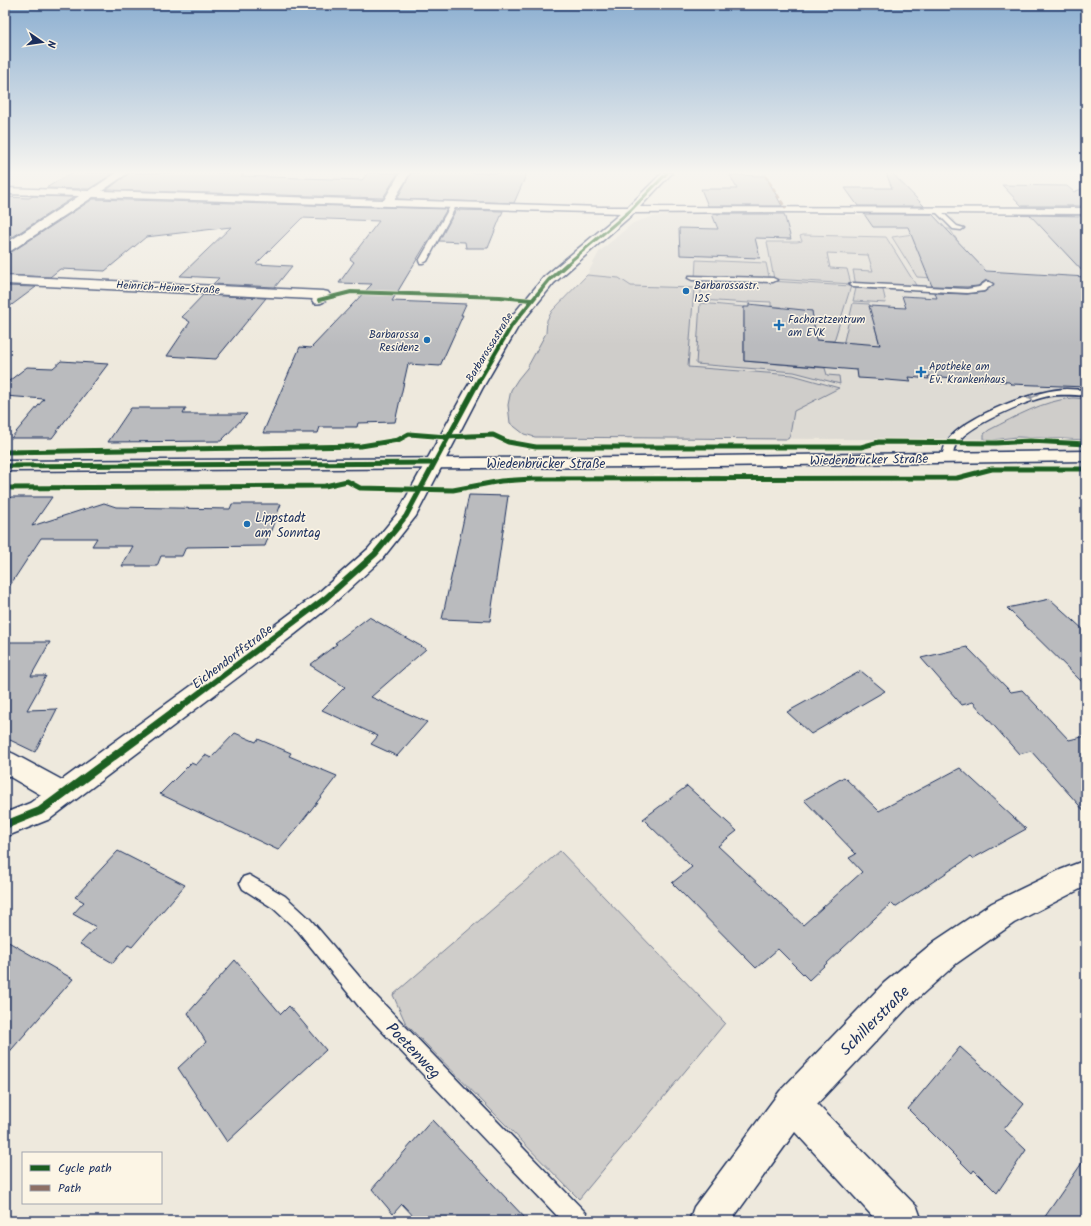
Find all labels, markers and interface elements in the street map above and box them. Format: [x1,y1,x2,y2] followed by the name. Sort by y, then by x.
[22,22,62,62] north arrow
[41,39,60,49] text: N
[116,276,220,300] street label: Heinrich-Heine-Straße
[694,277,759,308] place label: Barbarossastr. 125
[681,286,691,296] marker: Barbarossastr. 125
[461,309,518,386] street label: Barbarossastraße
[788,311,865,342] place label: Facharztzentrum am EVK
[773,319,785,331] marker: Facharztzentrum am EVK
[369,326,419,357] place label: Barbarossa Residenz
[422,335,432,345] marker: Barbarossa Residenz
[929,358,1006,389] place label: Apotheke am Ev. Krankenhaus
[916,367,926,377] marker: Apotheke am Ev. Krankenhaus
[1027,395,1039,401] one-way arrow
[809,449,929,472] street label: Wiedenbrücker Straße
[487,454,606,475] street label: Wiedenbrücker Straße
[255,508,321,544] place label: Lippstadt am Sonntag
[242,519,252,529] marker: Lippstadt am Sonntag
[188,620,278,695] street label: Eichendorffstraße
[834,980,916,1062] street label: Schillerstraße
[379,1017,446,1085] street label: Poetenweg
[22,1152,162,1204] legend
[58,1159,112,1178] text: Cycle path
[58,1179,81,1198] text: Path

